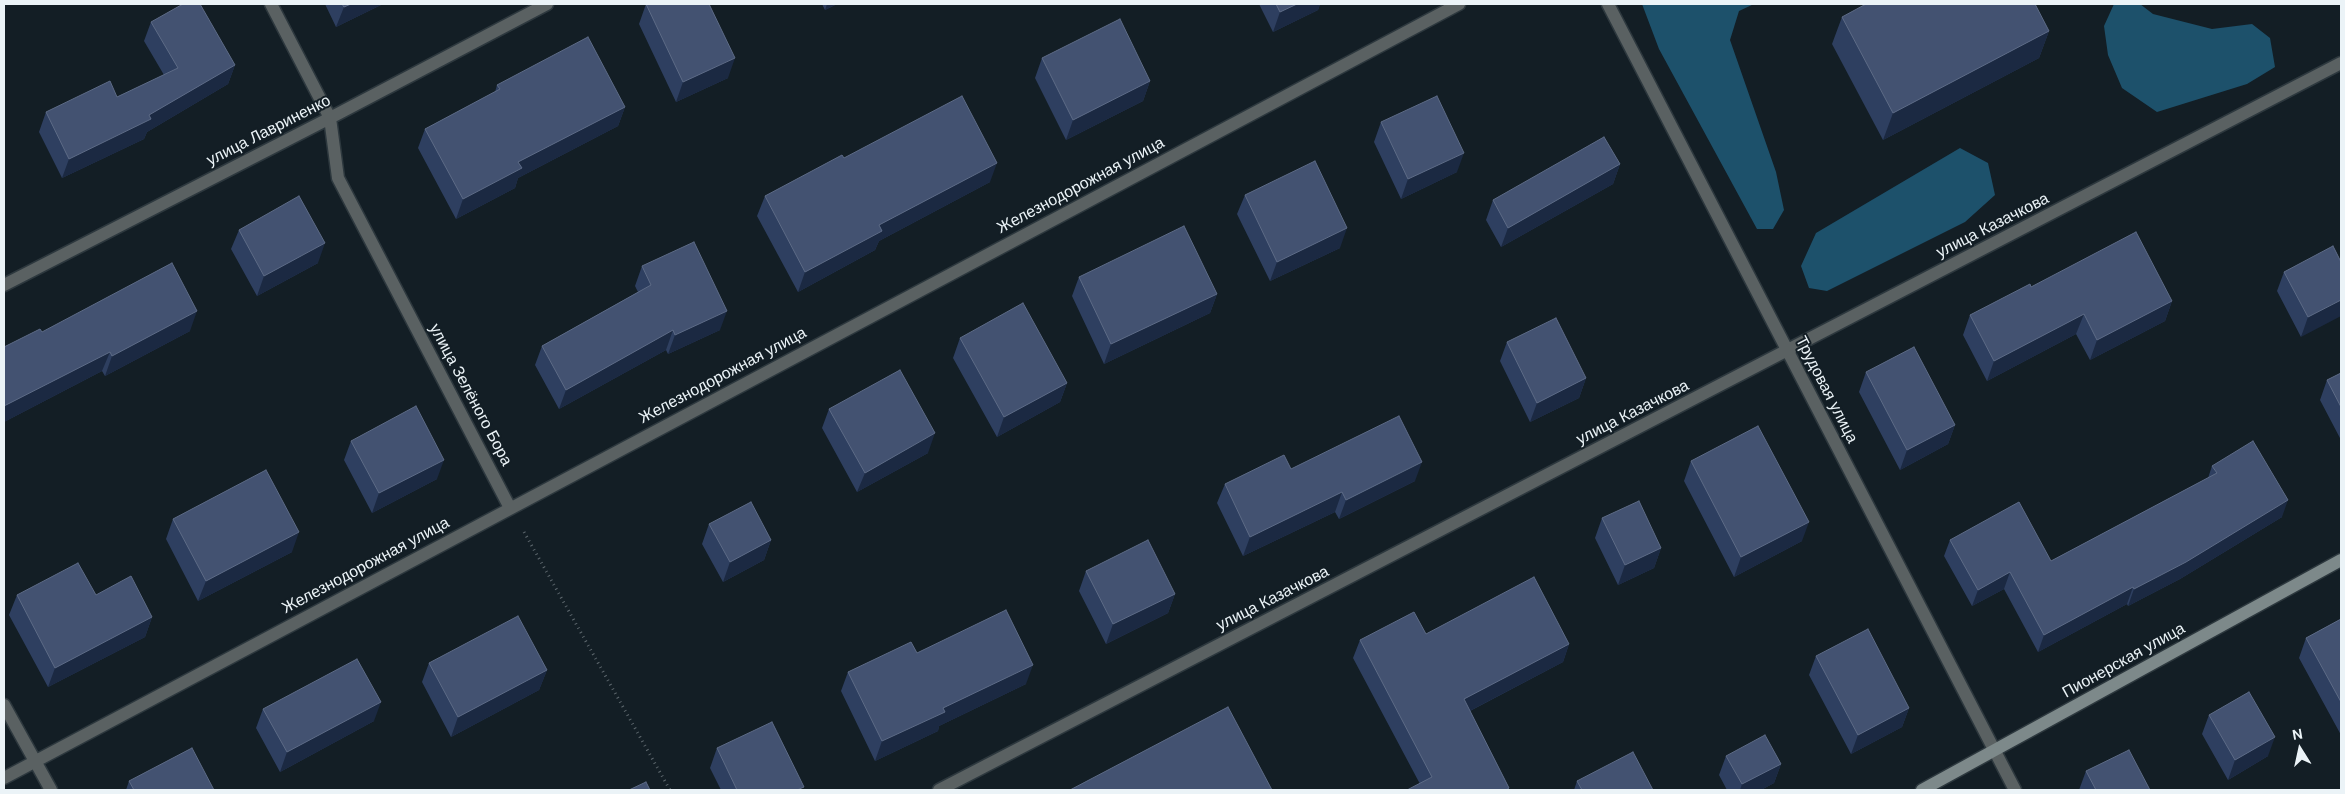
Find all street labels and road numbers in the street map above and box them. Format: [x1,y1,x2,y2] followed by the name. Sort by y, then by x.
[204,91,334,171] street label: улица Лавриненко
[994,134,1168,238] street label: Железнодорожная улица
[1933,189,2053,263] street label: улица Казачкова
[424,321,516,469] street label: улица Зелёного Бора
[636,324,810,428] street label: Железнодорожная улица
[1791,333,1861,447] street label: Трудовая улица
[1573,376,1693,450] street label: улица Казачкова
[279,514,453,618] street label: Железнодорожная улица
[1213,562,1333,636] street label: улица Казачкова
[2059,619,2189,703] street label: Пионерская улица

